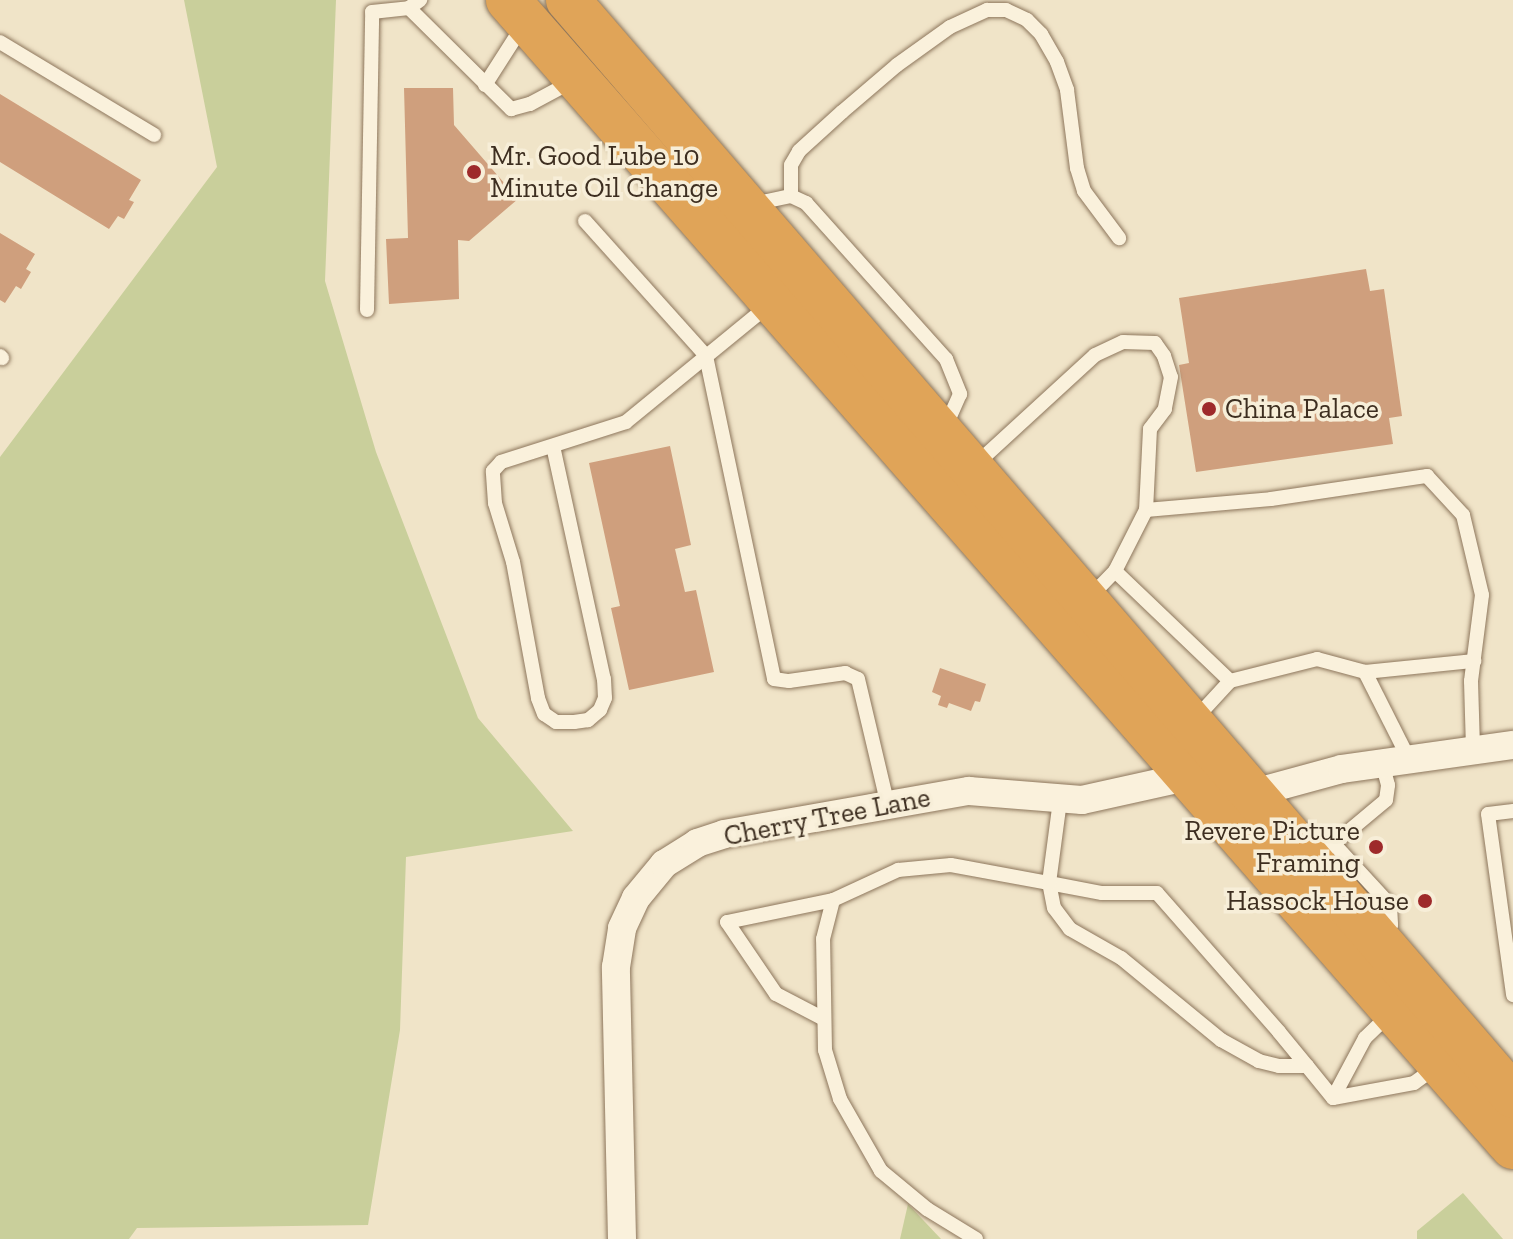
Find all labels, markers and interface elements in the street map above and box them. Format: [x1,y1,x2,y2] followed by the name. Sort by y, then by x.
[490,139,718,205] place label: Mr. Good Lube 10 Minute Oil Change
[465,163,483,181] marker: Mr. Good Lube 10 Minute Oil Change
[1225,392,1379,426] place label: China Palace
[1200,400,1218,418] marker: China Palace
[720,780,934,854] street label: Cherry Tree Lane
[1184,814,1360,880] place label: Revere Picture Framing
[1367,838,1385,856] marker: Revere Picture Framing
[1226,884,1409,918] place label: Hassock House
[1416,892,1434,910] marker: Hassock House

